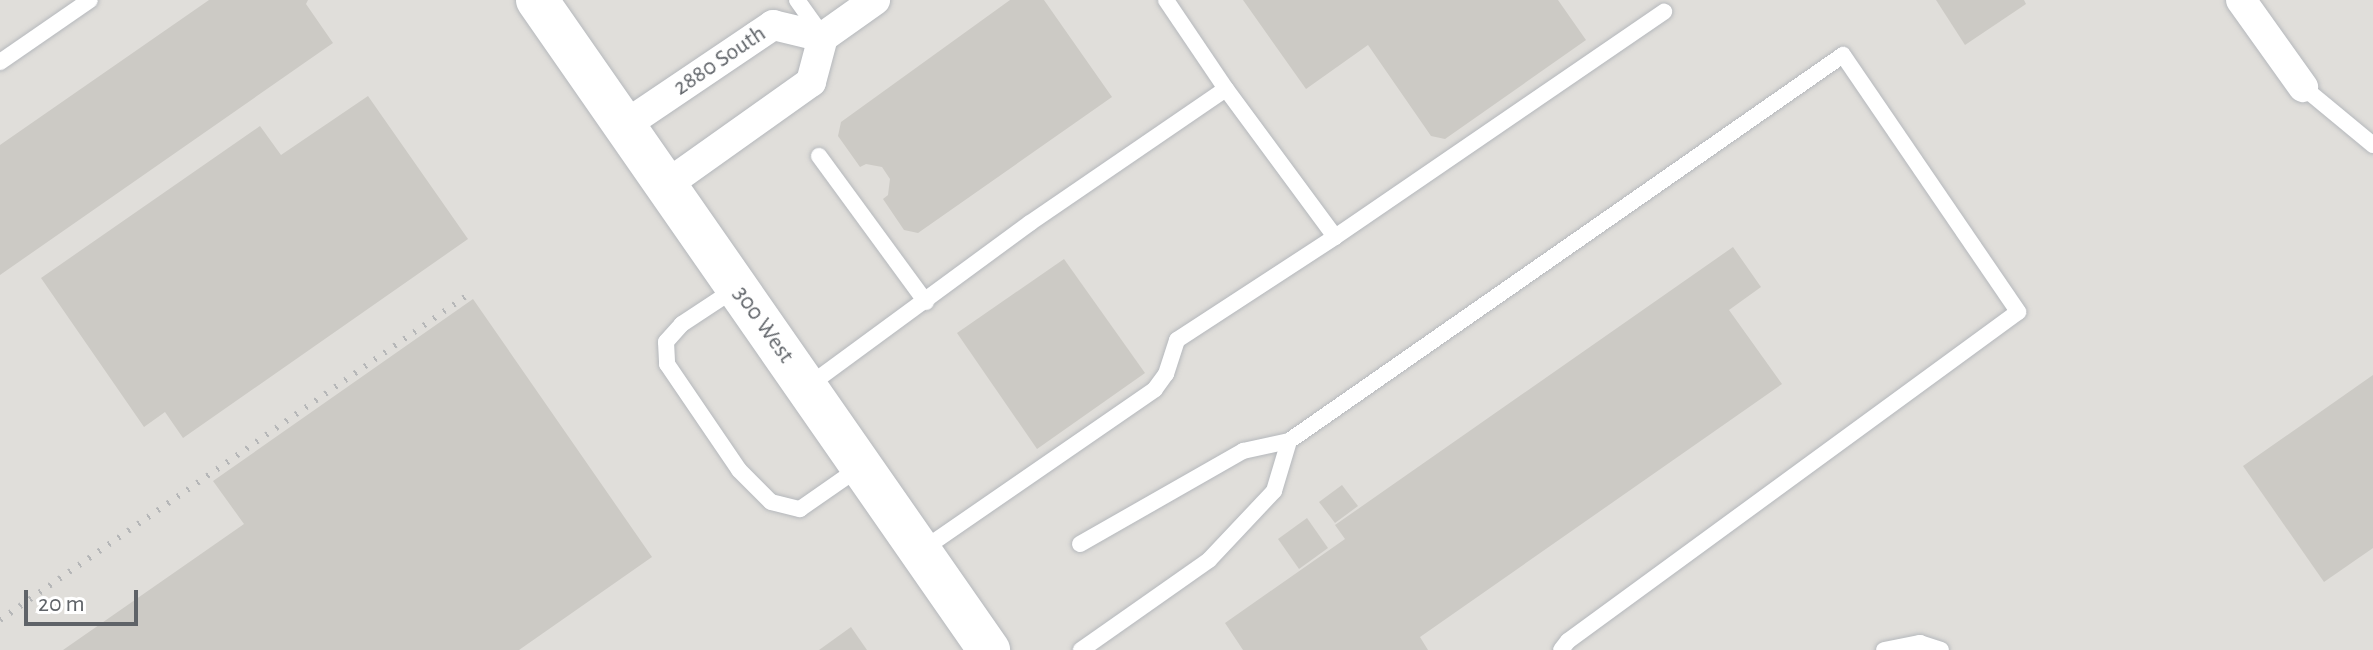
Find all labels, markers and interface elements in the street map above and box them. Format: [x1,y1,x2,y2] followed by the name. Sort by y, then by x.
[668,20,772,102] street label: 2880 South
[726,281,800,369] street label: 300 West
[28,574,142,624] scale bar
[38,592,85,616] text: 20 m

